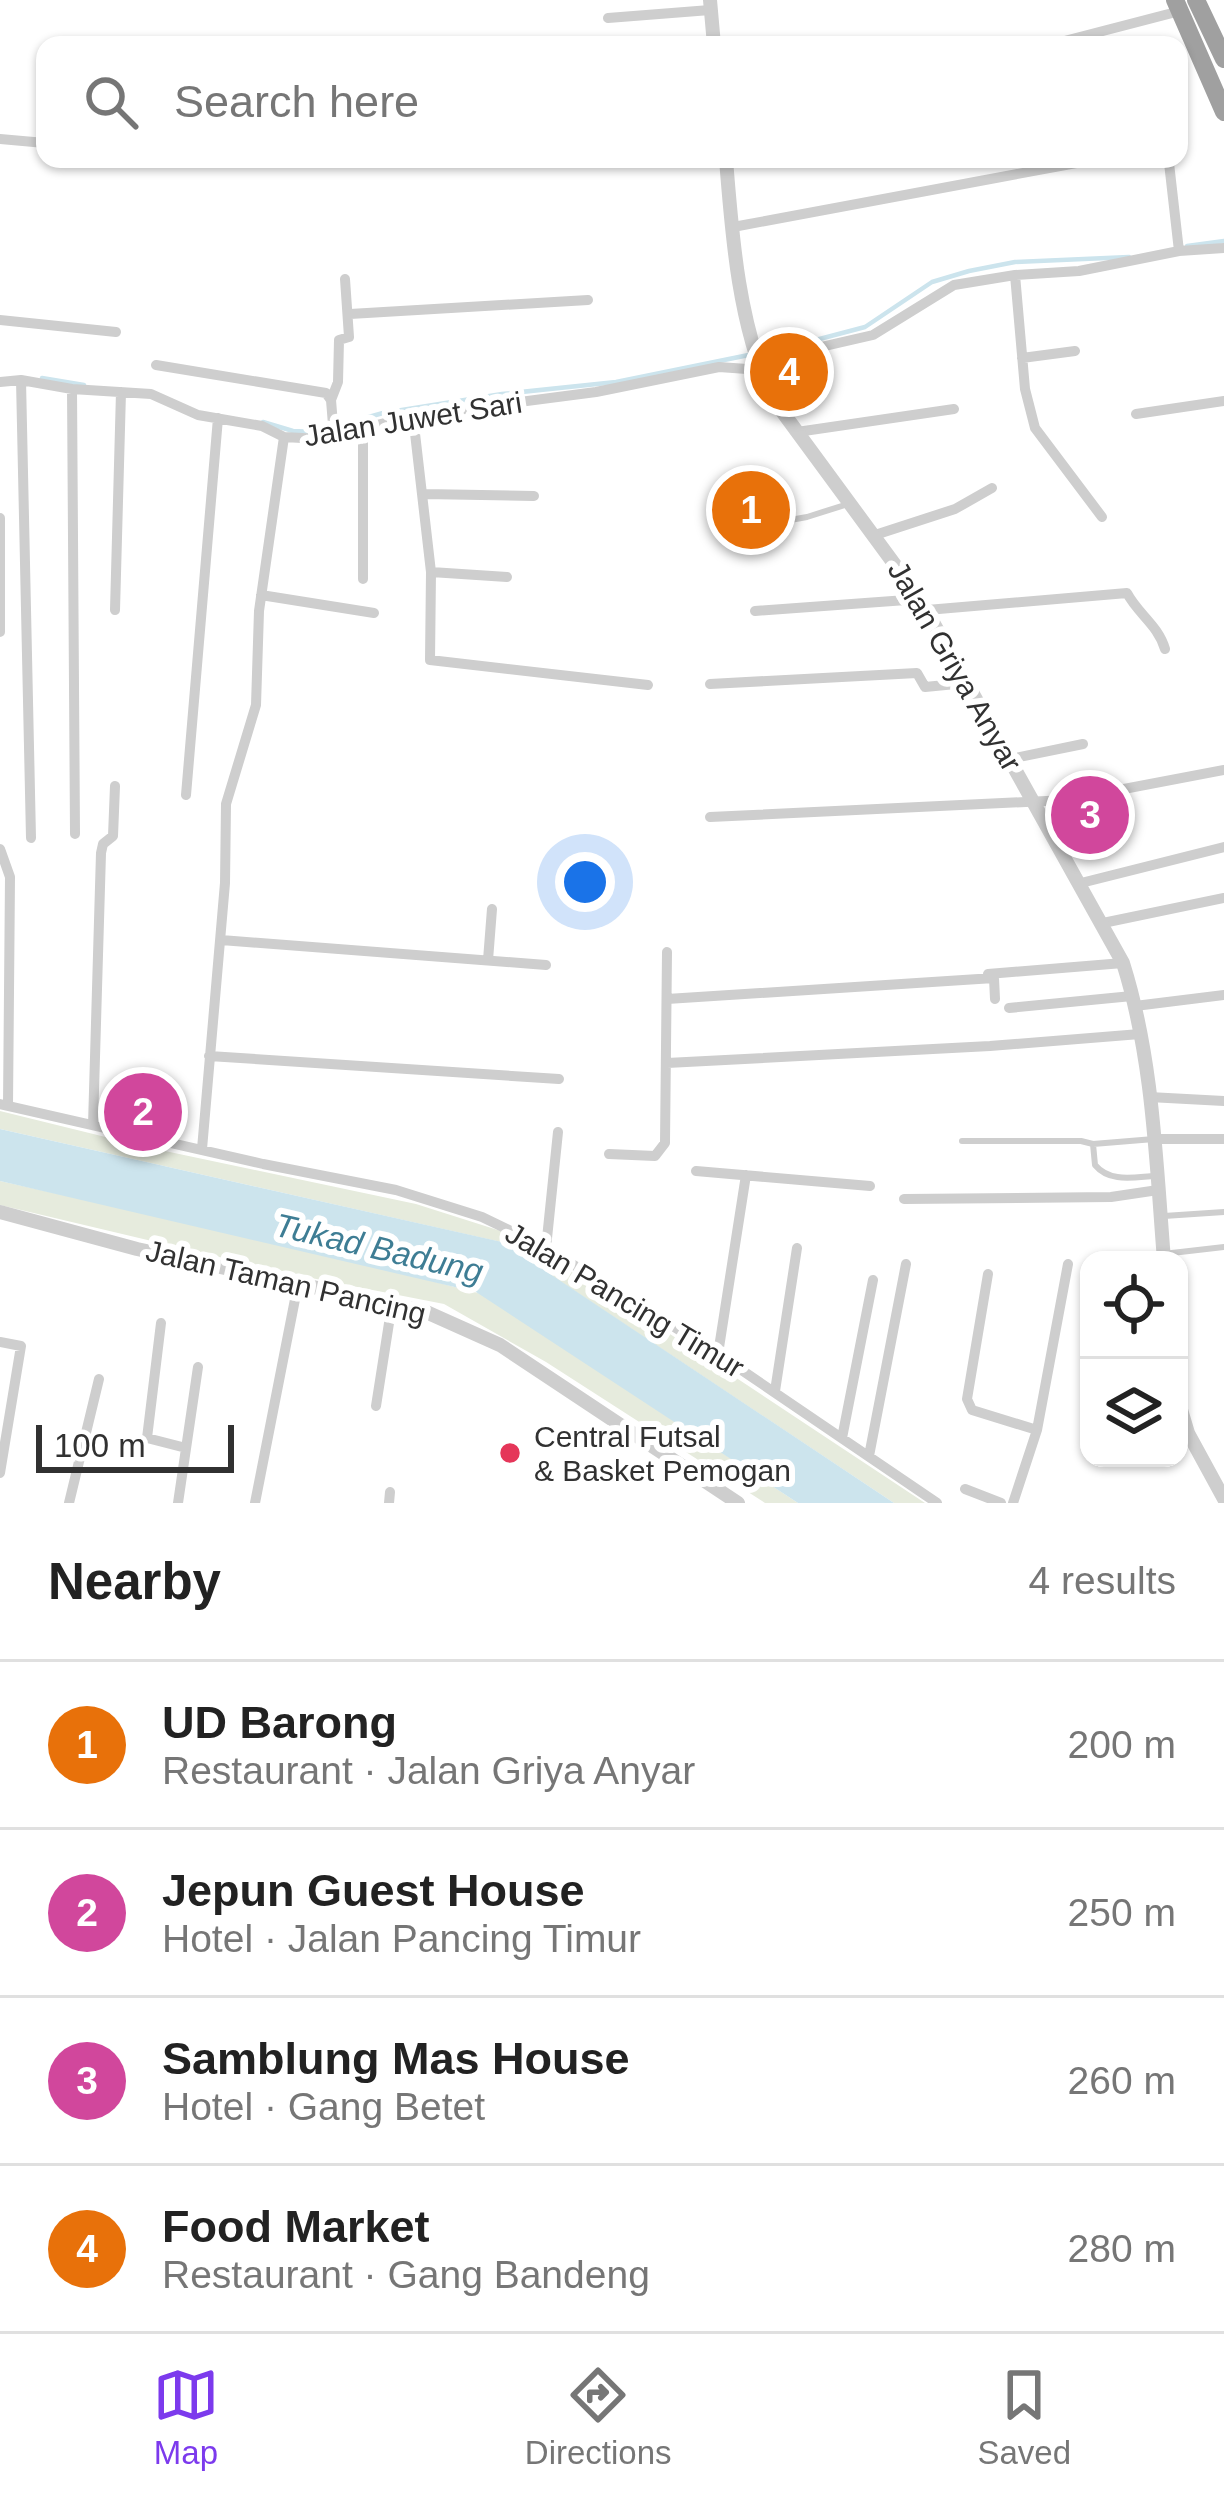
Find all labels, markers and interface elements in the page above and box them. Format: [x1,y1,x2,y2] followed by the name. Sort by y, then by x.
[36,36,1188,168] search box
[78,69,144,135] icon: search
[174,76,419,127] text: Search here
[750,327,828,417] pin: 4
[302,385,524,453] street label: Jalan Juwet Sari
[712,465,790,555] pin: 1
[882,555,1028,777] street label: Jalan Griya Anyar
[1051,770,1129,860] pin: 3
[555,852,615,912] your location
[104,1067,182,1157] pin: 2
[271,1206,487,1290] water label: Tukad Badung
[500,1216,750,1384] street label: Jalan Pancing Timur
[143,1234,429,1330] street label: Jalan Taman Pancing
[1080,1251,1188,1467] map controls
[1080,1251,1188,1359] button: locate
[1080,1359,1188,1467] button: layers
[36,1419,234,1472] scale bar
[534,1420,791,1487] place label: Central Futsal & Basket Pemogan
[54,1427,146,1464] text: 100 m
[497,1440,523,1466] marker: Central Futsal & Basket Pemogan
[48,1553,221,1610] text: Nearby
[1029,1559,1176,1602] text: 4 results
[162,1697,397,1748] text: UD Barong
[76,1723,98,1766] text: 1
[1068,1723,1176,1766] text: 200 m
[162,1749,695,1792] text: Restaurant · Jalan Griya Anyar
[162,1865,585,1916] text: Jepun Guest House
[76,1891,98,1934] text: 2
[1068,1891,1176,1934] text: 250 m
[162,1917,641,1960] text: Hotel · Jalan Pancing Timur
[162,2033,630,2084] text: Samblung Mas House
[76,2059,98,2102] text: 3
[1068,2059,1176,2102] text: 260 m
[162,2085,485,2128] text: Hotel · Gang Betet
[162,2201,430,2252] text: Food Market
[76,2227,98,2270] text: 4
[1068,2227,1176,2270] text: 280 m
[162,2253,650,2296] text: Restaurant · Gang Bandeng
[153,2362,219,2472] tab: Map
[525,2362,672,2472] tab: Directions
[977,2362,1071,2472] tab: Saved

